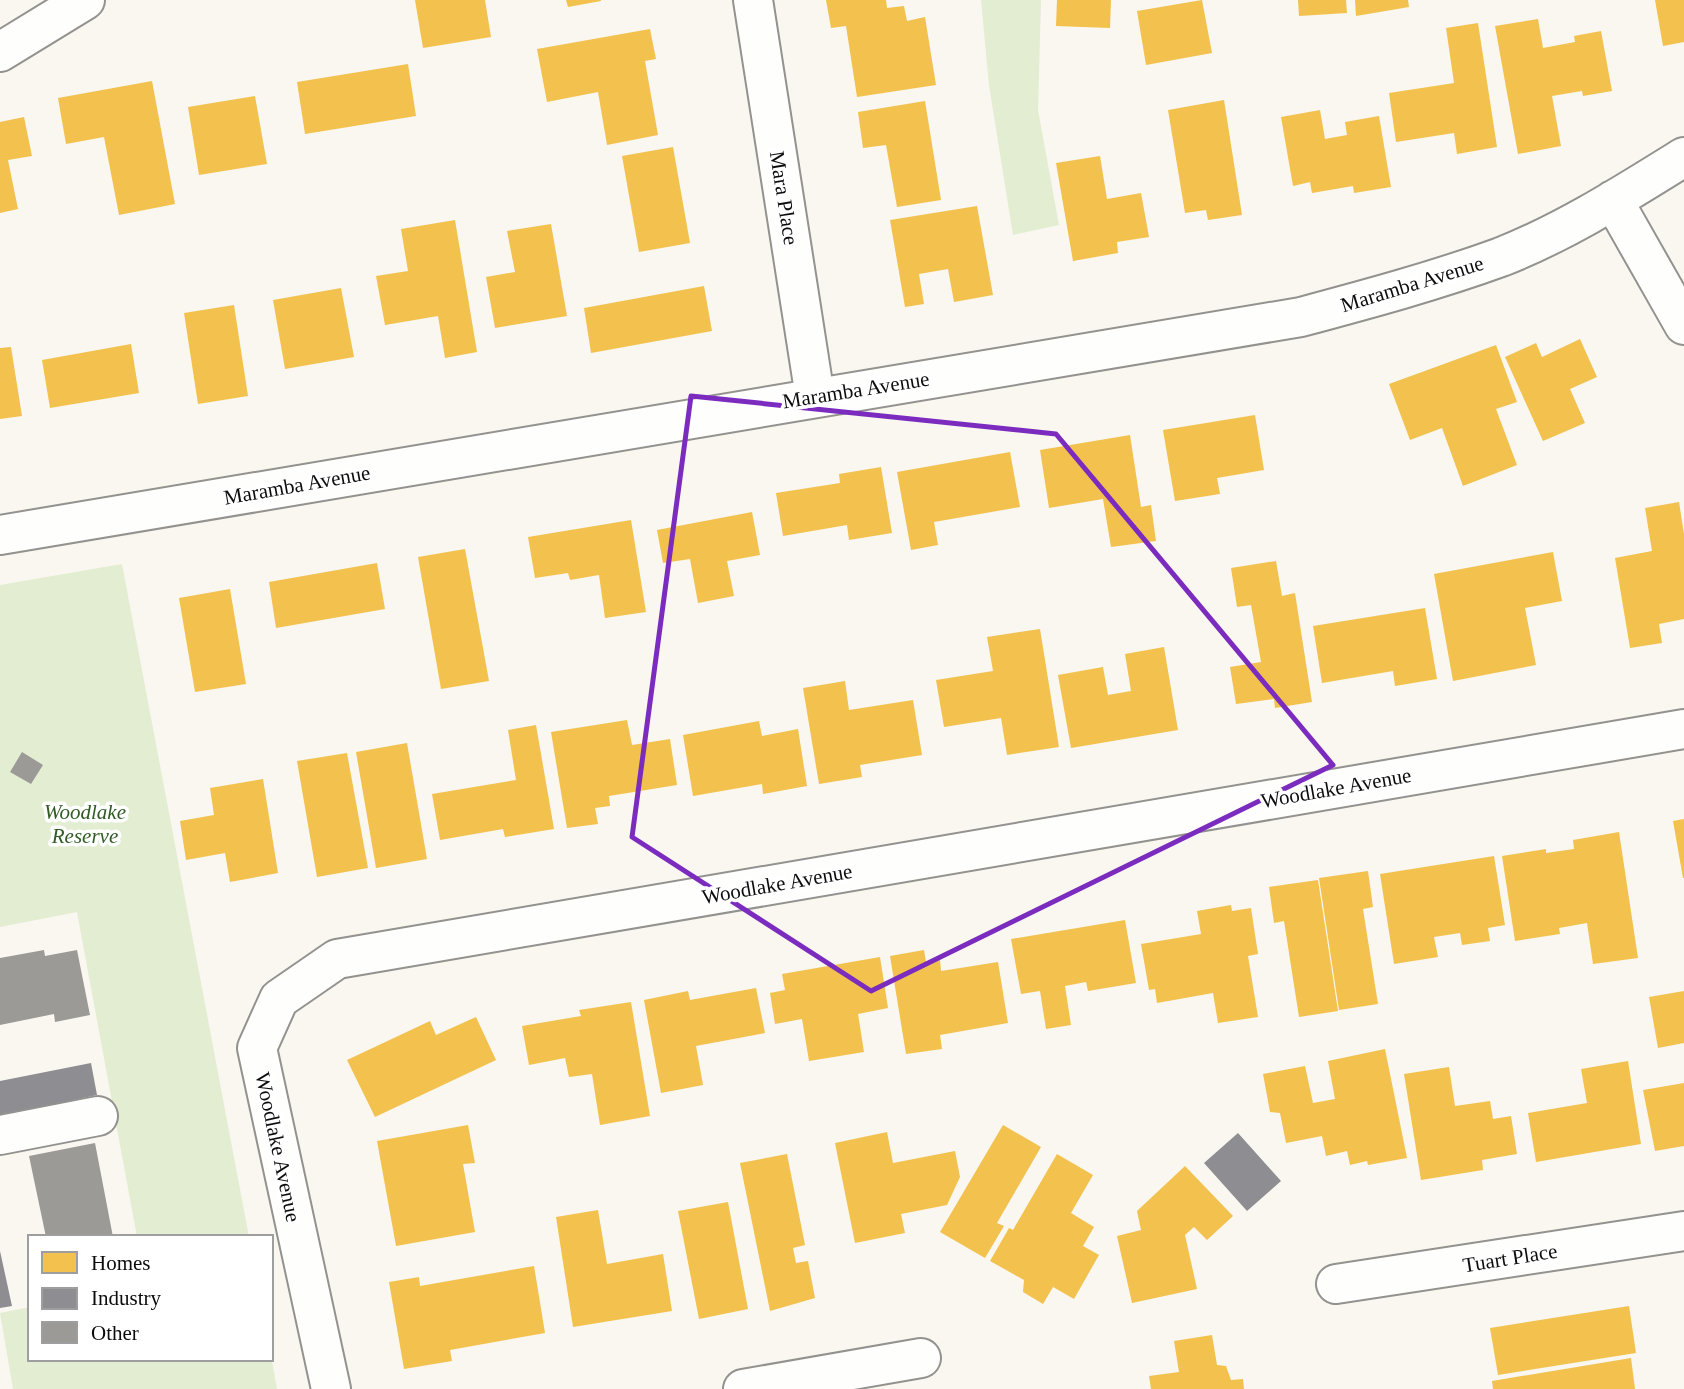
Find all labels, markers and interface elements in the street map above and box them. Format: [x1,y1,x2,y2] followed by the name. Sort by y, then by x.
[765,149,803,247] street label: Mara Place
[1338,251,1486,317] street label: Maramba Avenue
[781,367,931,413] street label: Maramba Avenue
[222,460,372,510] street label: Maramba Avenue
[1259,763,1413,813] street label: Woodlake Avenue
[44,800,126,848] park label: Woodlake Reserve
[700,859,854,909] street label: Woodlake Avenue
[250,1070,306,1224] street label: Woodlake Avenue
[28,1235,273,1361] legend
[1461,1239,1559,1277] street label: Tuart Place
[91,1251,151,1275] text: Homes
[91,1286,161,1310] text: Industry
[91,1321,139,1345] text: Other

